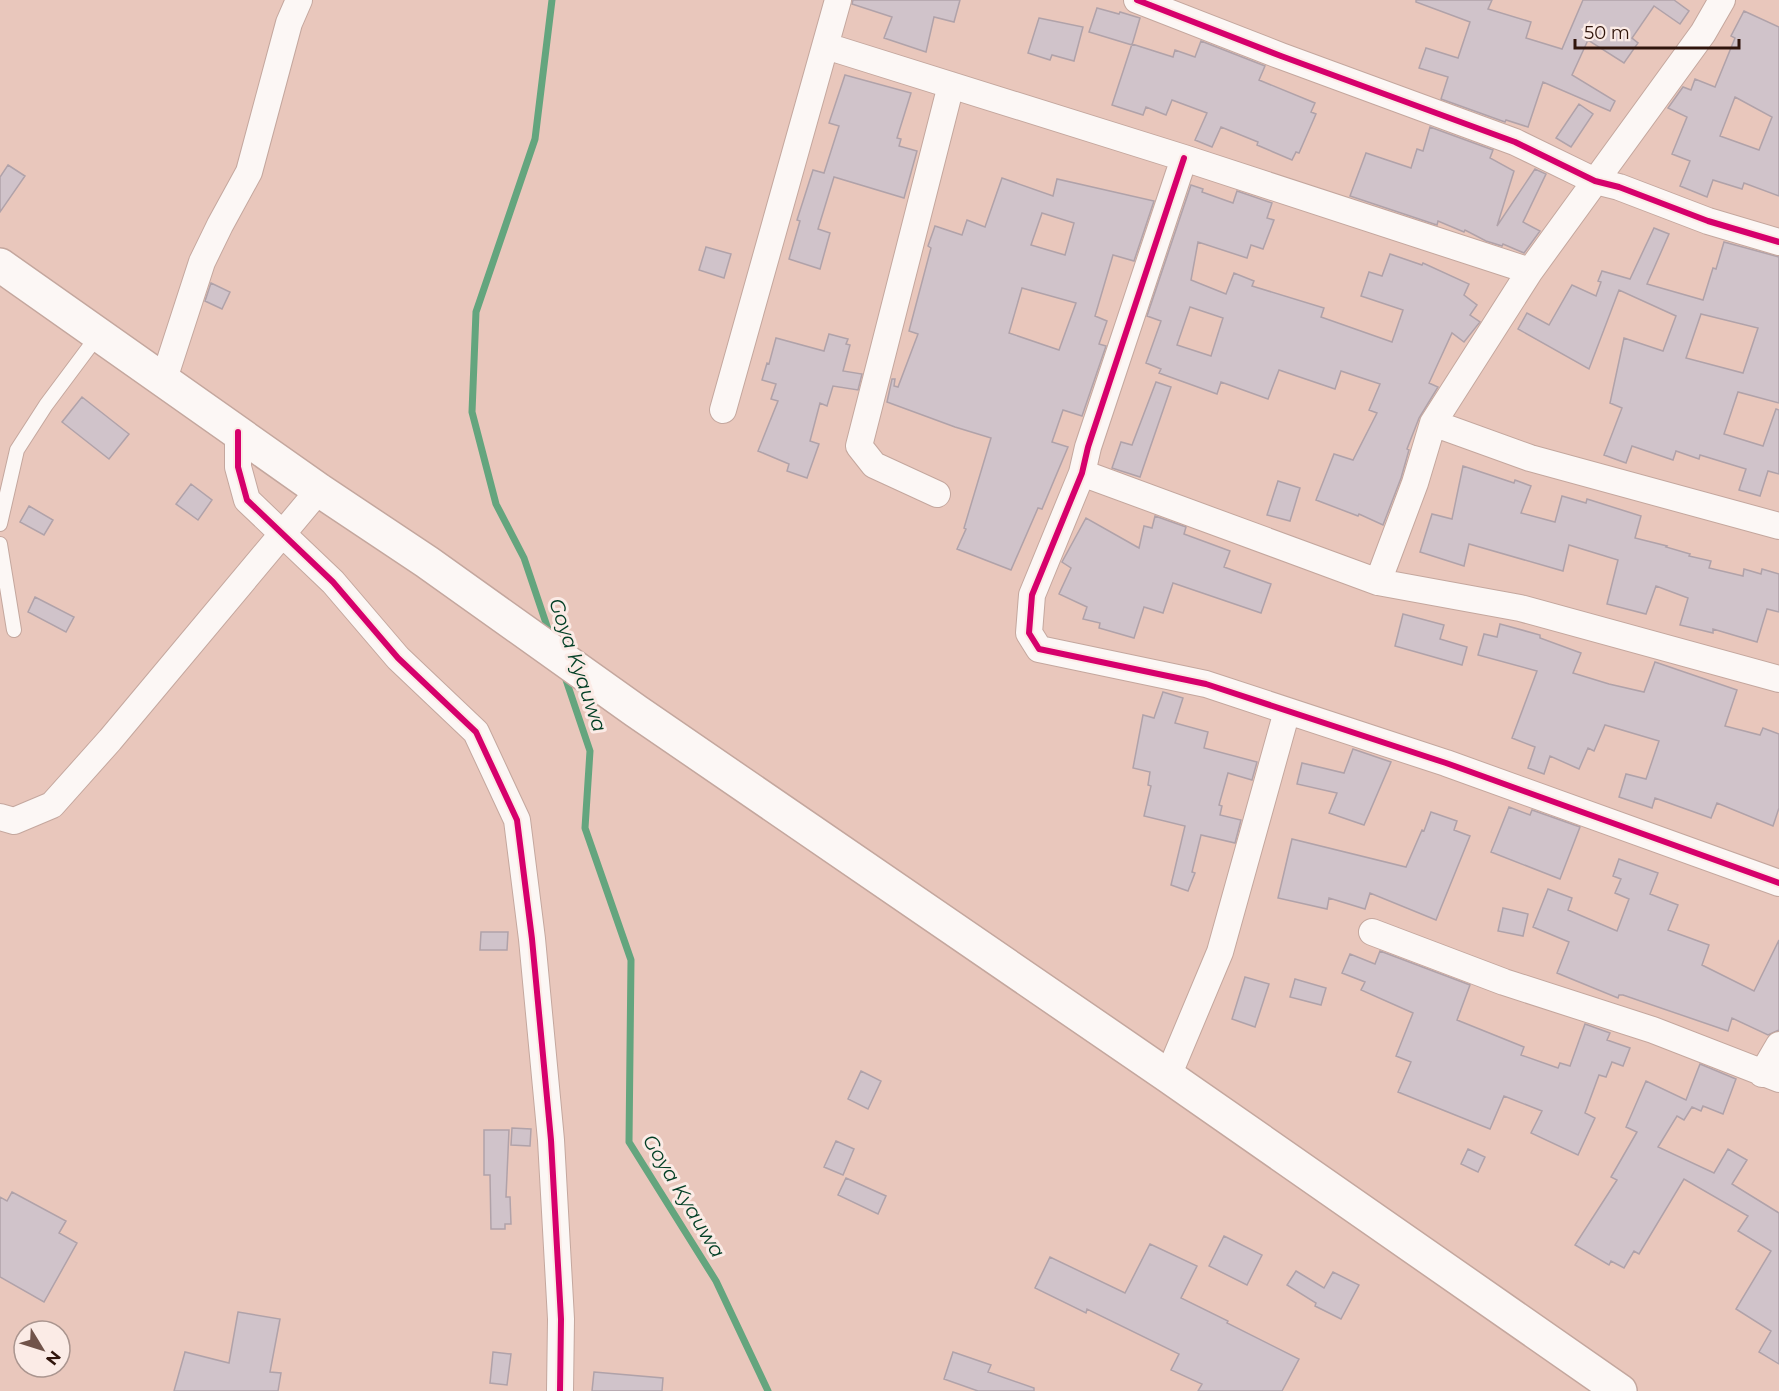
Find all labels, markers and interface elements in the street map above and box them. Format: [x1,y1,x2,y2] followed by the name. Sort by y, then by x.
[1575,12,1738,50] scale bar
[1584,22,1630,44] text: 50 m
[544,595,612,735] water label: Goya Kyauwa
[638,1130,730,1262] water label: Goya Kyauwa
[12,1319,72,1379] north arrow
[42,1347,65,1369] text: N

